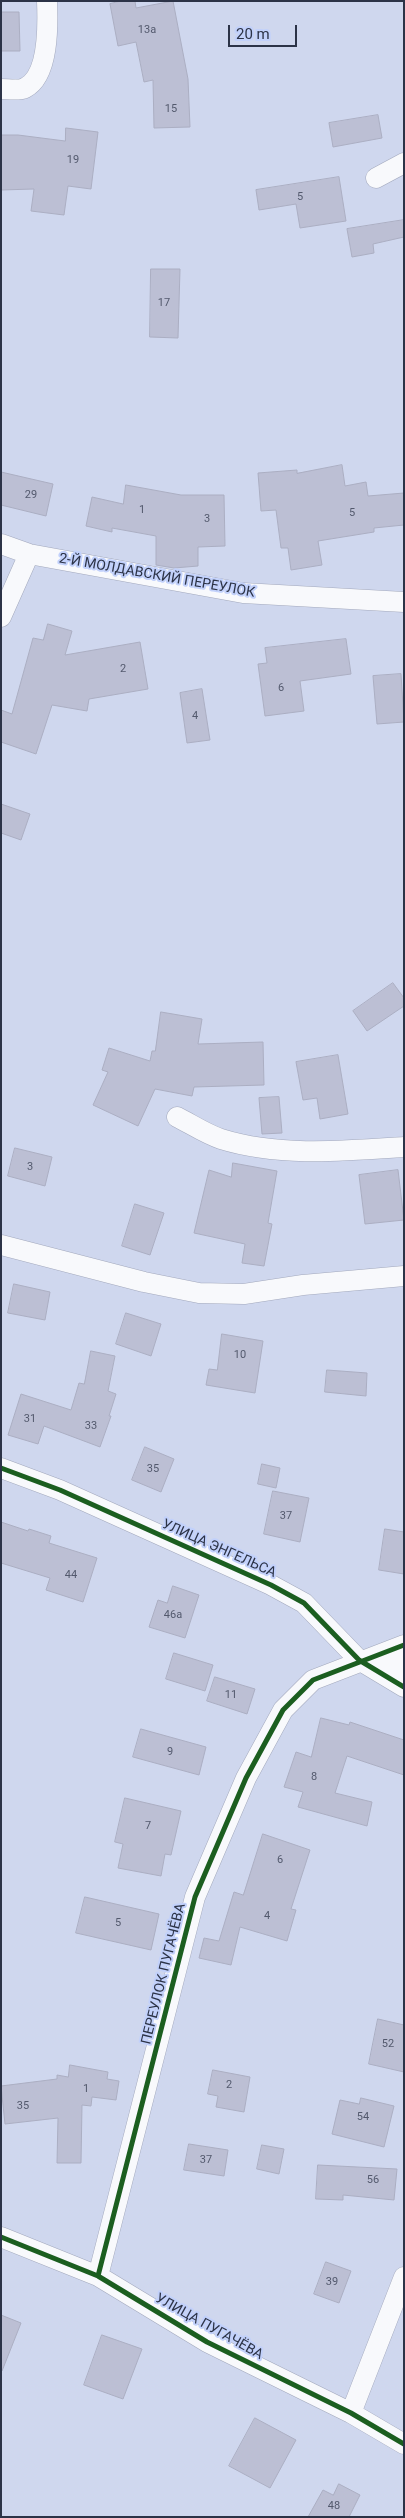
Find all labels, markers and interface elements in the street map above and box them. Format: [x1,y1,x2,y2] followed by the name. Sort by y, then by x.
[230,15,299,47] scale bar
[138,23,156,37] house number: 13а
[236,25,270,43] text: 20 m
[165,102,177,116] house number: 15
[67,153,79,167] house number: 19
[297,190,303,204] house number: 5
[158,296,170,310] house number: 17
[25,488,37,502] house number: 29
[139,503,145,517] house number: 1
[349,506,355,520] house number: 5
[204,512,210,526] house number: 3
[58,550,256,602] street label: 2-Й МОЛДАВСКИЙ ПЕРЕУЛОК
[120,662,126,676] house number: 2
[278,681,284,695] house number: 6
[192,709,198,723] house number: 4
[27,1160,33,1174] house number: 3
[234,1348,246,1362] house number: 10
[24,1412,36,1426] house number: 31
[85,1419,97,1433] house number: 33
[147,1462,159,1476] house number: 35
[280,1509,292,1523] house number: 37
[159,1516,279,1582] street label: УЛИЦА ЭНГЕЛЬСА
[65,1568,77,1582] house number: 44
[164,1608,182,1622] house number: 46а
[225,1688,237,1702] house number: 11
[167,1745,173,1759] house number: 9
[311,1770,317,1784] house number: 8
[145,1819,151,1833] house number: 7
[277,1853,283,1867] house number: 6
[138,1902,190,2046] street label: ПЕРЕУЛОК ПУГАЧЁВА
[264,1909,270,1923] house number: 4
[115,1916,121,1930] house number: 5
[382,2037,394,2051] house number: 52
[226,2078,232,2092] house number: 2
[83,2082,89,2096] house number: 1
[17,2099,29,2113] house number: 35
[357,2110,369,2124] house number: 54
[200,2153,212,2167] house number: 37
[367,2173,379,2187] house number: 56
[326,2275,338,2289] house number: 39
[152,2290,266,2364] street label: УЛИЦА ПУГАЧЁВА
[328,2499,340,2513] house number: 48

